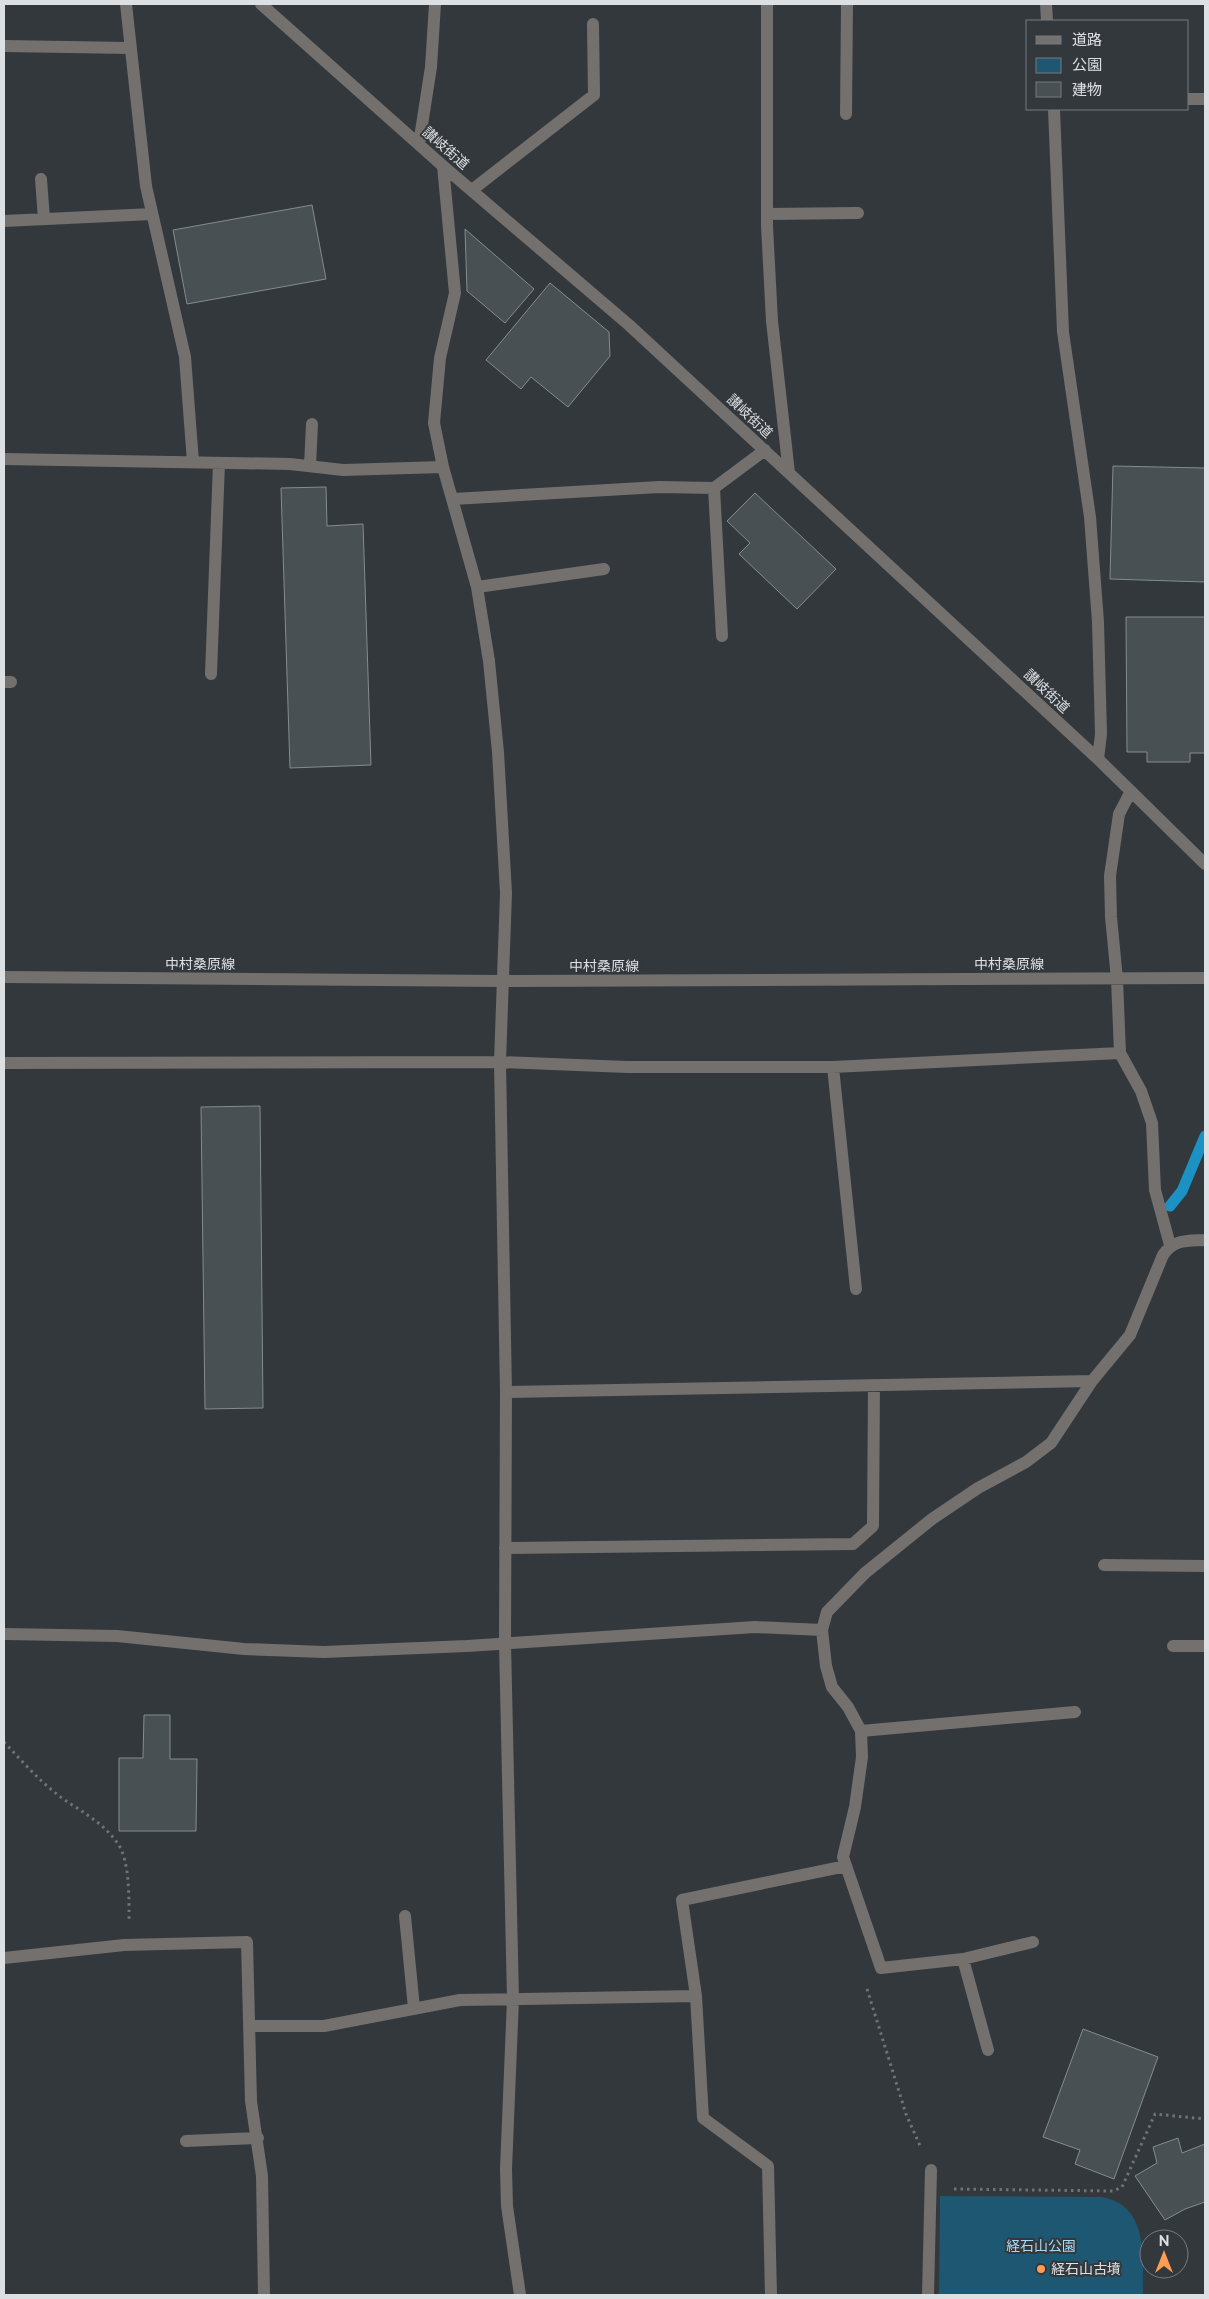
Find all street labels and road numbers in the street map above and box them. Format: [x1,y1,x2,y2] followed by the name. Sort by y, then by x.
[420,124,472,172] street label: 讃岐街道
[724,391,776,441] street label: 讃岐街道
[1021,666,1073,716] street label: 讃岐街道
[165,956,235,972] street label: 中村桑原線
[974,956,1044,972] street label: 中村桑原線
[569,958,639,974] street label: 中村桑原線

